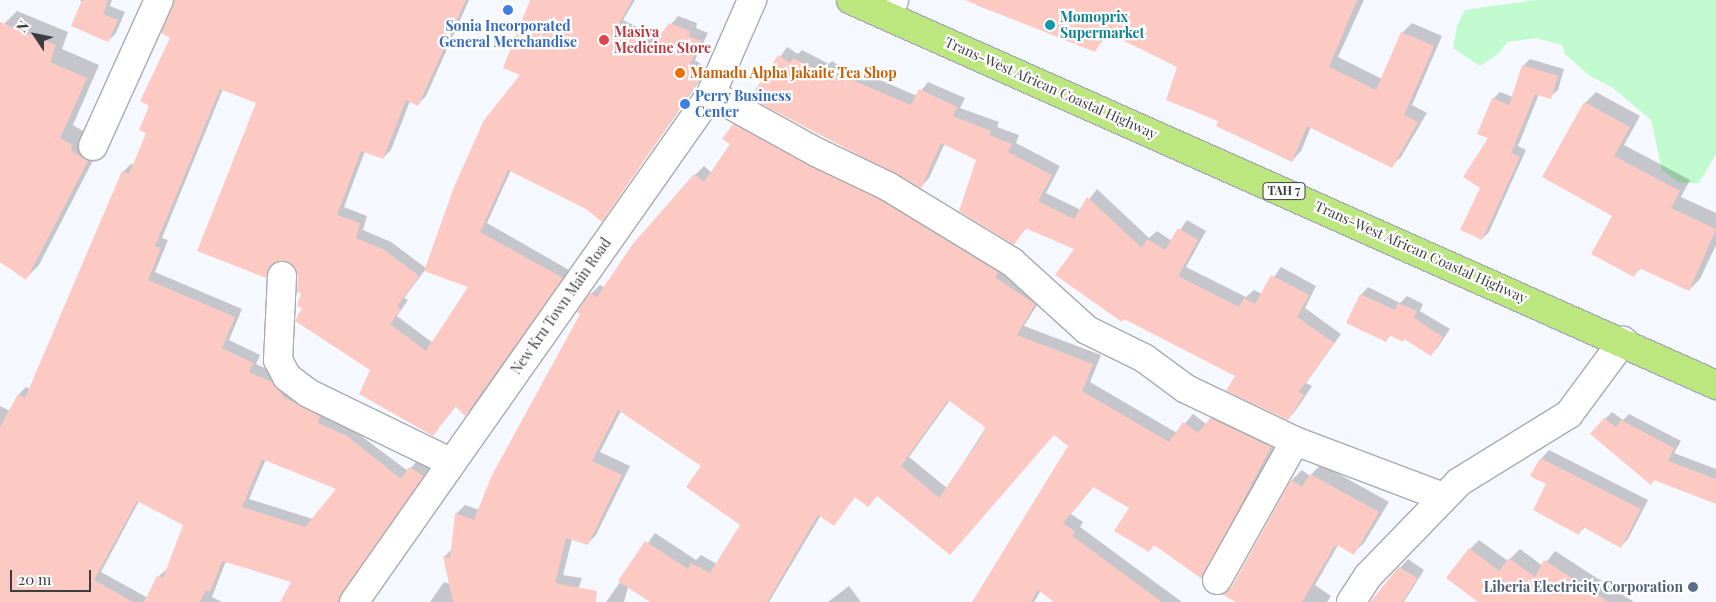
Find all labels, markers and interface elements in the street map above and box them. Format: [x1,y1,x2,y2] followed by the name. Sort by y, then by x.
[502,4,514,16] marker: Sonia Incorporated General Merchandise
[1060,9,1145,41] place label: Momoprix Supermarket
[10,10,60,60] north arrow
[11,17,33,36] text: N
[439,18,577,50] place label: Sonia Incorporated General Merchandise
[1044,19,1056,31] marker: Momoprix Supermarket
[614,24,711,56] place label: Masiva Medicine Store
[942,33,1160,143] street label: Trans-West African Coastal Highway
[598,34,610,46] marker: Masiva Medicine Store
[690,65,898,81] place label: Mamadu Alpha Jakaite Tea Shop
[674,67,686,79] marker: Mamadu Alpha Jakaite Tea Shop
[695,88,792,120] place label: Perry Business Center
[679,98,691,110] marker: Perry Business Center
[1262,182,1306,200] road number: TAH 7
[1312,197,1530,307] street label: Trans-West African Coastal Highway
[507,234,615,378] street label: New Kru Town Main Road
[12,560,94,592] scale bar
[18,569,51,589] text: 20 m
[1483,579,1683,595] place label: Liberia Electricity Corporation
[1687,581,1699,593] marker: Liberia Electricity Corporation

